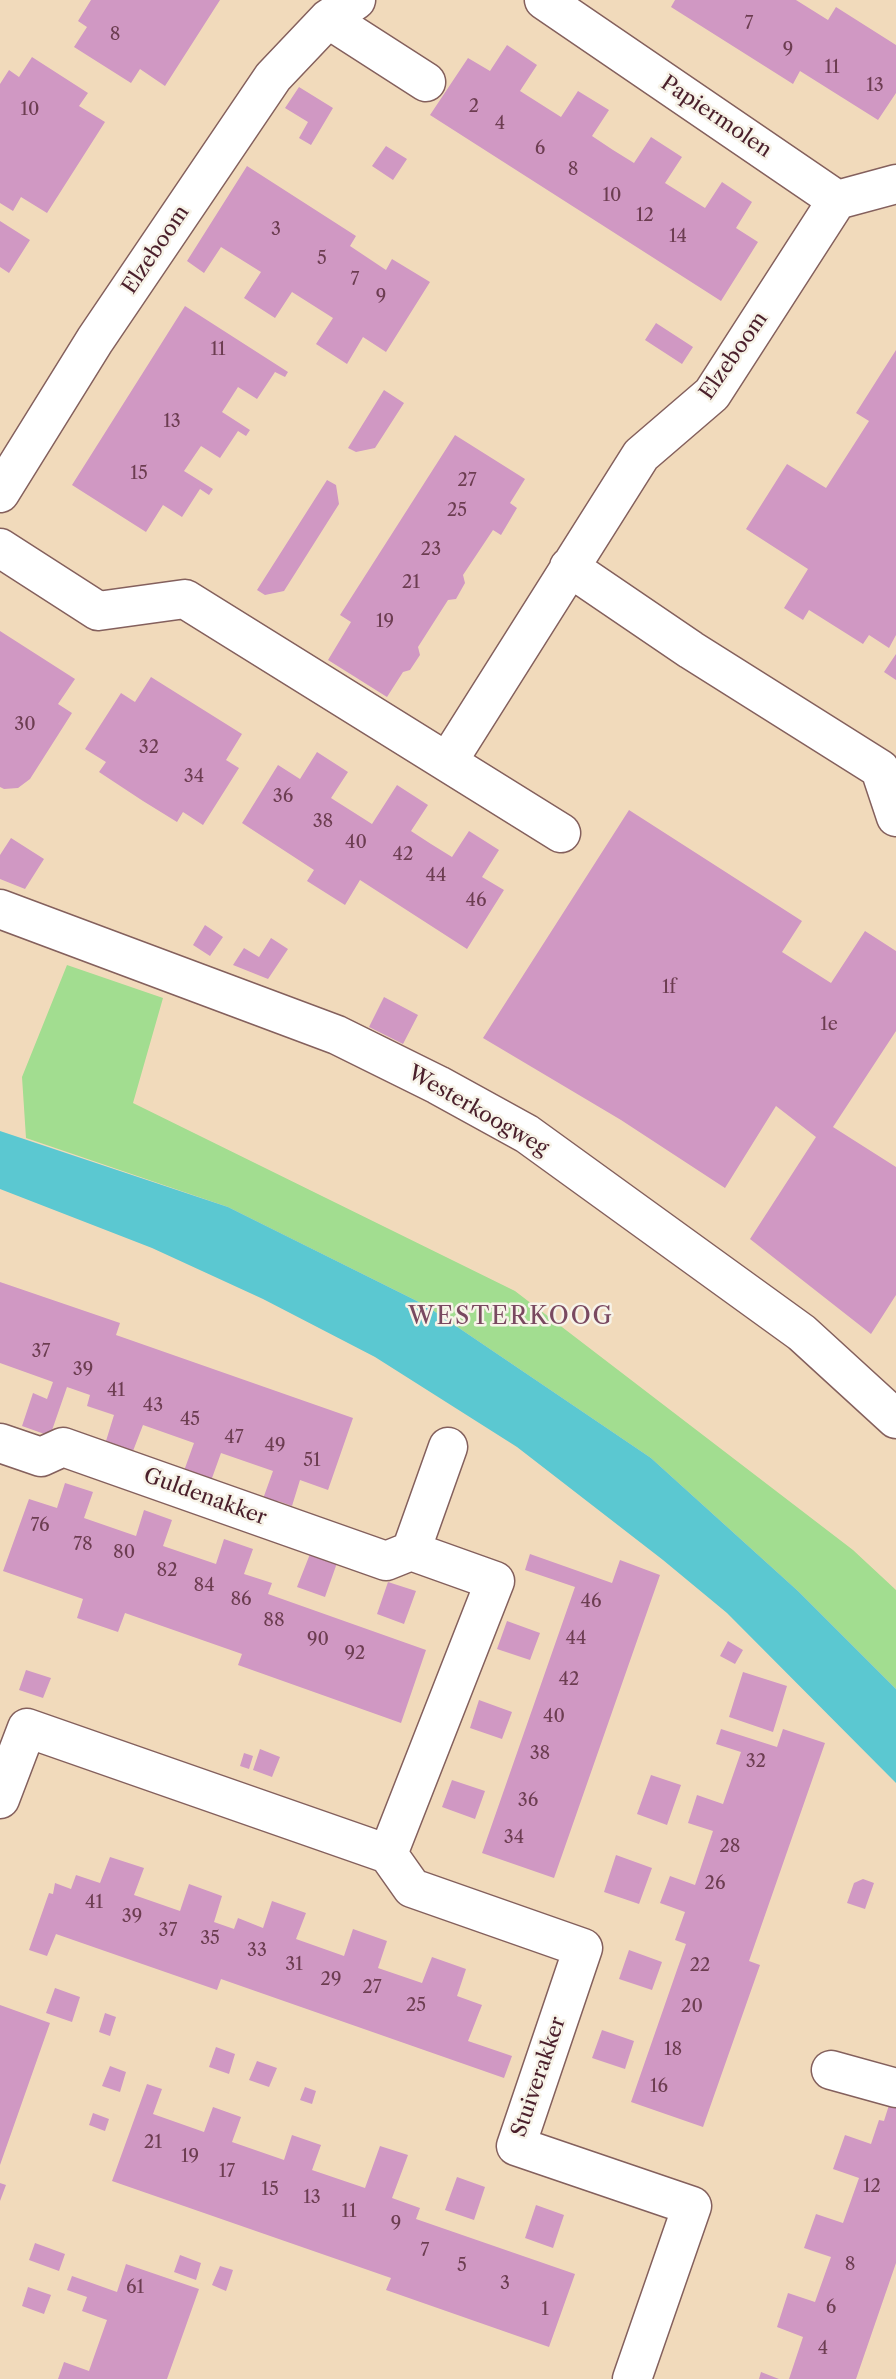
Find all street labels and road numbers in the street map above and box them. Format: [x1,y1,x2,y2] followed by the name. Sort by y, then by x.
[656,71,776,163] street label: Papiermolen
[117,201,195,299] street label: Elzeboom
[695,307,773,405] street label: Elzeboom
[403,1061,553,1161] street label: Westerkoogweg
[140,1463,270,1531] street label: Guldenakker
[507,2014,571,2140] street label: Stuiverakker

